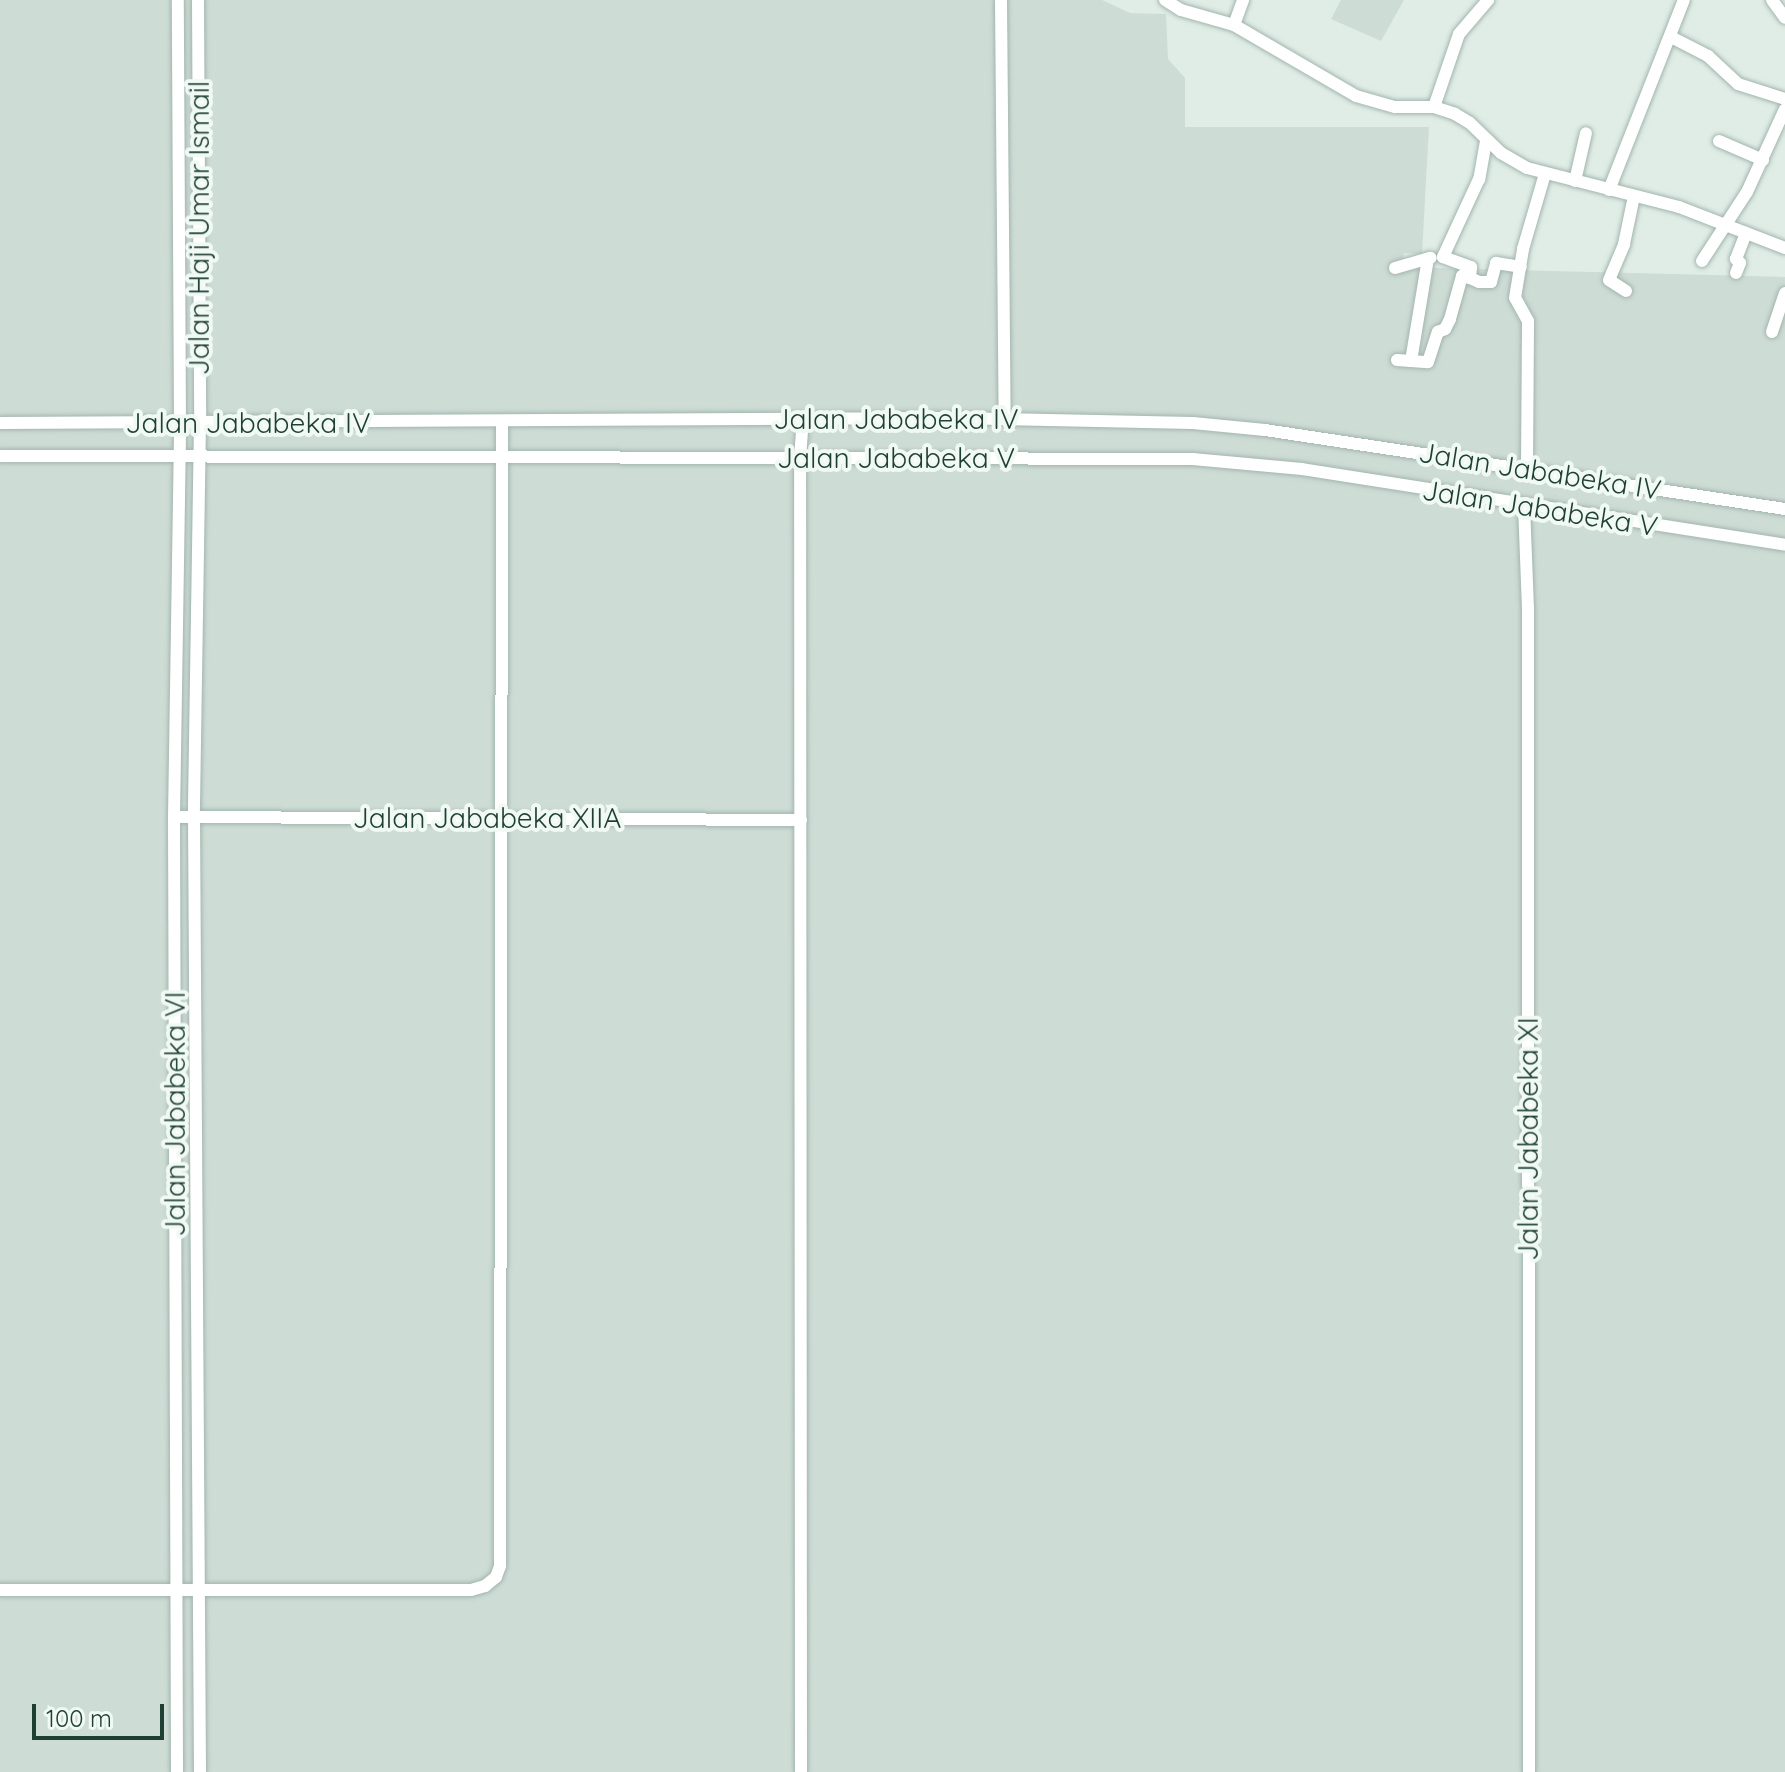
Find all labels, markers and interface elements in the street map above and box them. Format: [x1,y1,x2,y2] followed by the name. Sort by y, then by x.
[182,81,216,375] street label: Jalan Haji Umar Ismail
[773,402,1019,436] street label: Jalan Jababeka IV
[125,406,371,440] street label: Jalan Jababeka IV
[1416,435,1664,507] street label: Jalan Jababeka IV
[777,441,1015,475] street label: Jalan Jababeka V
[1420,473,1660,543] street label: Jalan Jababeka V
[353,801,621,835] street label: Jalan Jababeka XIIA
[158,991,192,1237] street label: Jalan Jababeka VI
[1511,1017,1545,1261] street label: Jalan Jababeka XI
[36,1688,168,1738] scale bar
[46,1703,112,1733] text: 100 m

